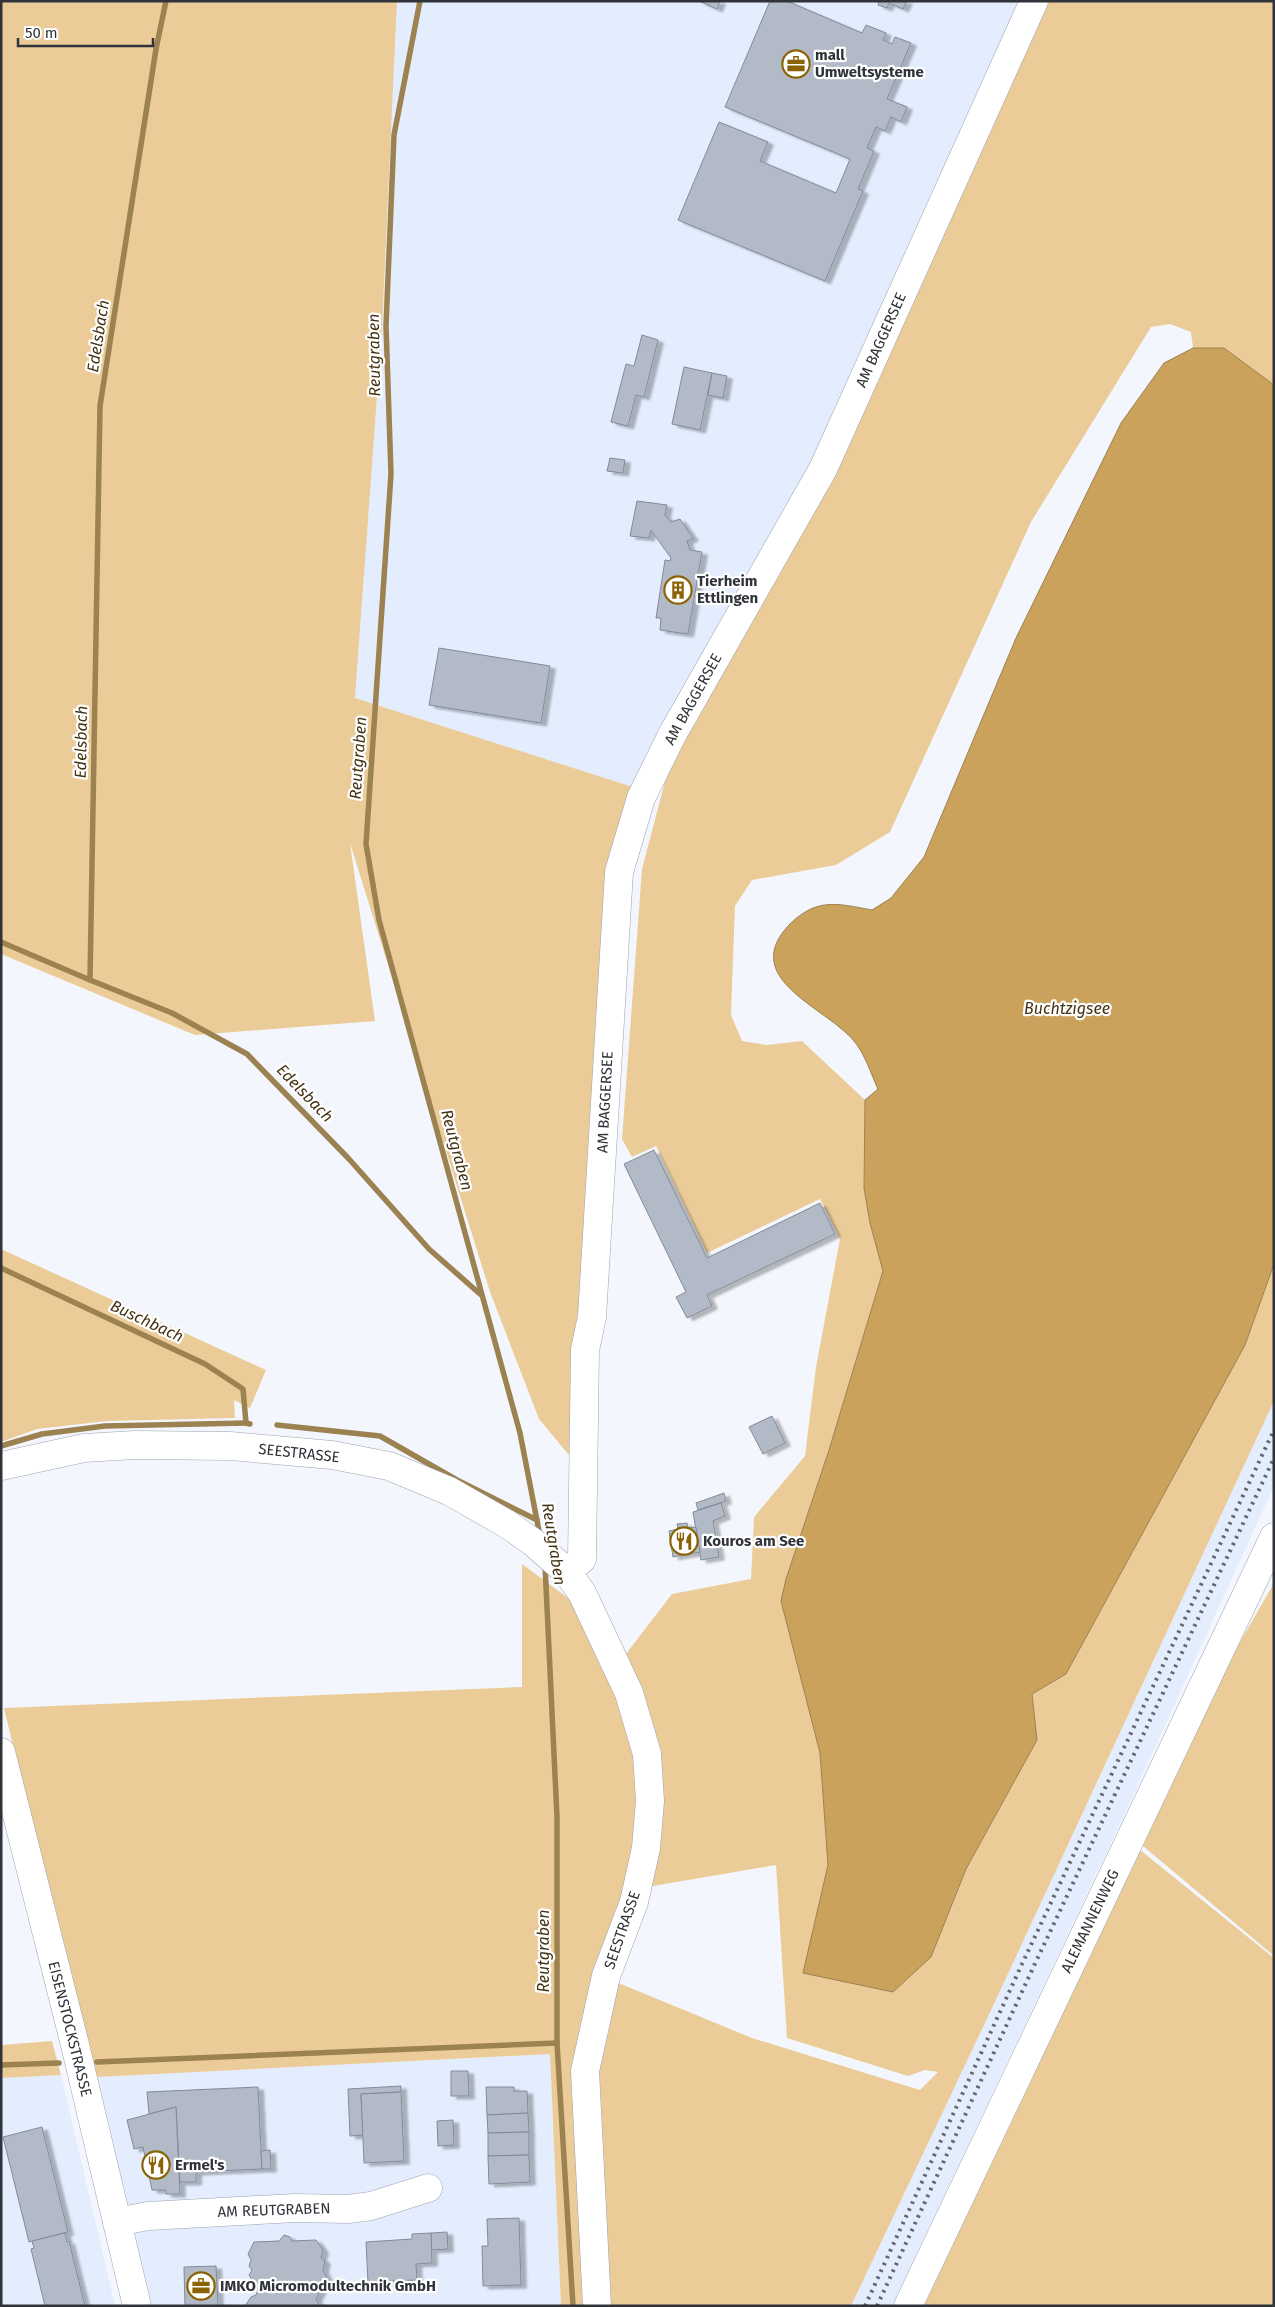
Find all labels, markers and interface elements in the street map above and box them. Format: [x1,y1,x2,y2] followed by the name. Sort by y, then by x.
[18,15,152,47] scale bar
[25,24,58,42] text: 50 m
[815,46,924,81] place label: mall Umweltsysteme
[781,49,811,79] office icon: mall Umweltsysteme
[852,290,910,390] street label: AM BAGGERSEE
[83,298,113,374] water label: Edelsbach
[364,313,384,397] water label: Reutgraben
[697,572,758,607] place label: Tierheim Ettlingen
[663,575,693,605] building icon: Tierheim Ettlingen
[660,650,726,748] street label: AM BAGGERSEE
[71,705,91,779] water label: Edelsbach
[346,716,370,800] water label: Reutgraben
[1024,999,1110,1018] water label: Buchtzigsee
[593,1051,617,1153] street label: AM BAGGERSEE
[273,1060,337,1126] water label: Edelsbach
[437,1107,477,1193] water label: Reutgraben
[108,1296,186,1346] water label: Buschbach
[258,1440,340,1466] street label: SEESTRASSE
[538,1502,570,1586] water label: Reutgraben
[669,1526,699,1556] restaurant icon: Kouros am See
[703,1532,804,1550] place label: Kouros am See
[1057,1866,1123,1976] street label: ALEMANNENWEG
[600,1889,644,1971] street label: SEESTRASSE
[534,1909,553,1993] water label: Reutgraben
[44,1959,96,2099] street label: EISENSTOCKSTRASSE
[141,2150,171,2180] restaurant icon: Ermel's
[175,2156,225,2174] place label: Ermel's
[217,2199,331,2221] street label: AM REUTGRABEN
[186,2271,216,2301] office icon: IMKO Micromodultechnik GmbH
[220,2277,436,2295] place label: IMKO Micromodultechnik GmbH

